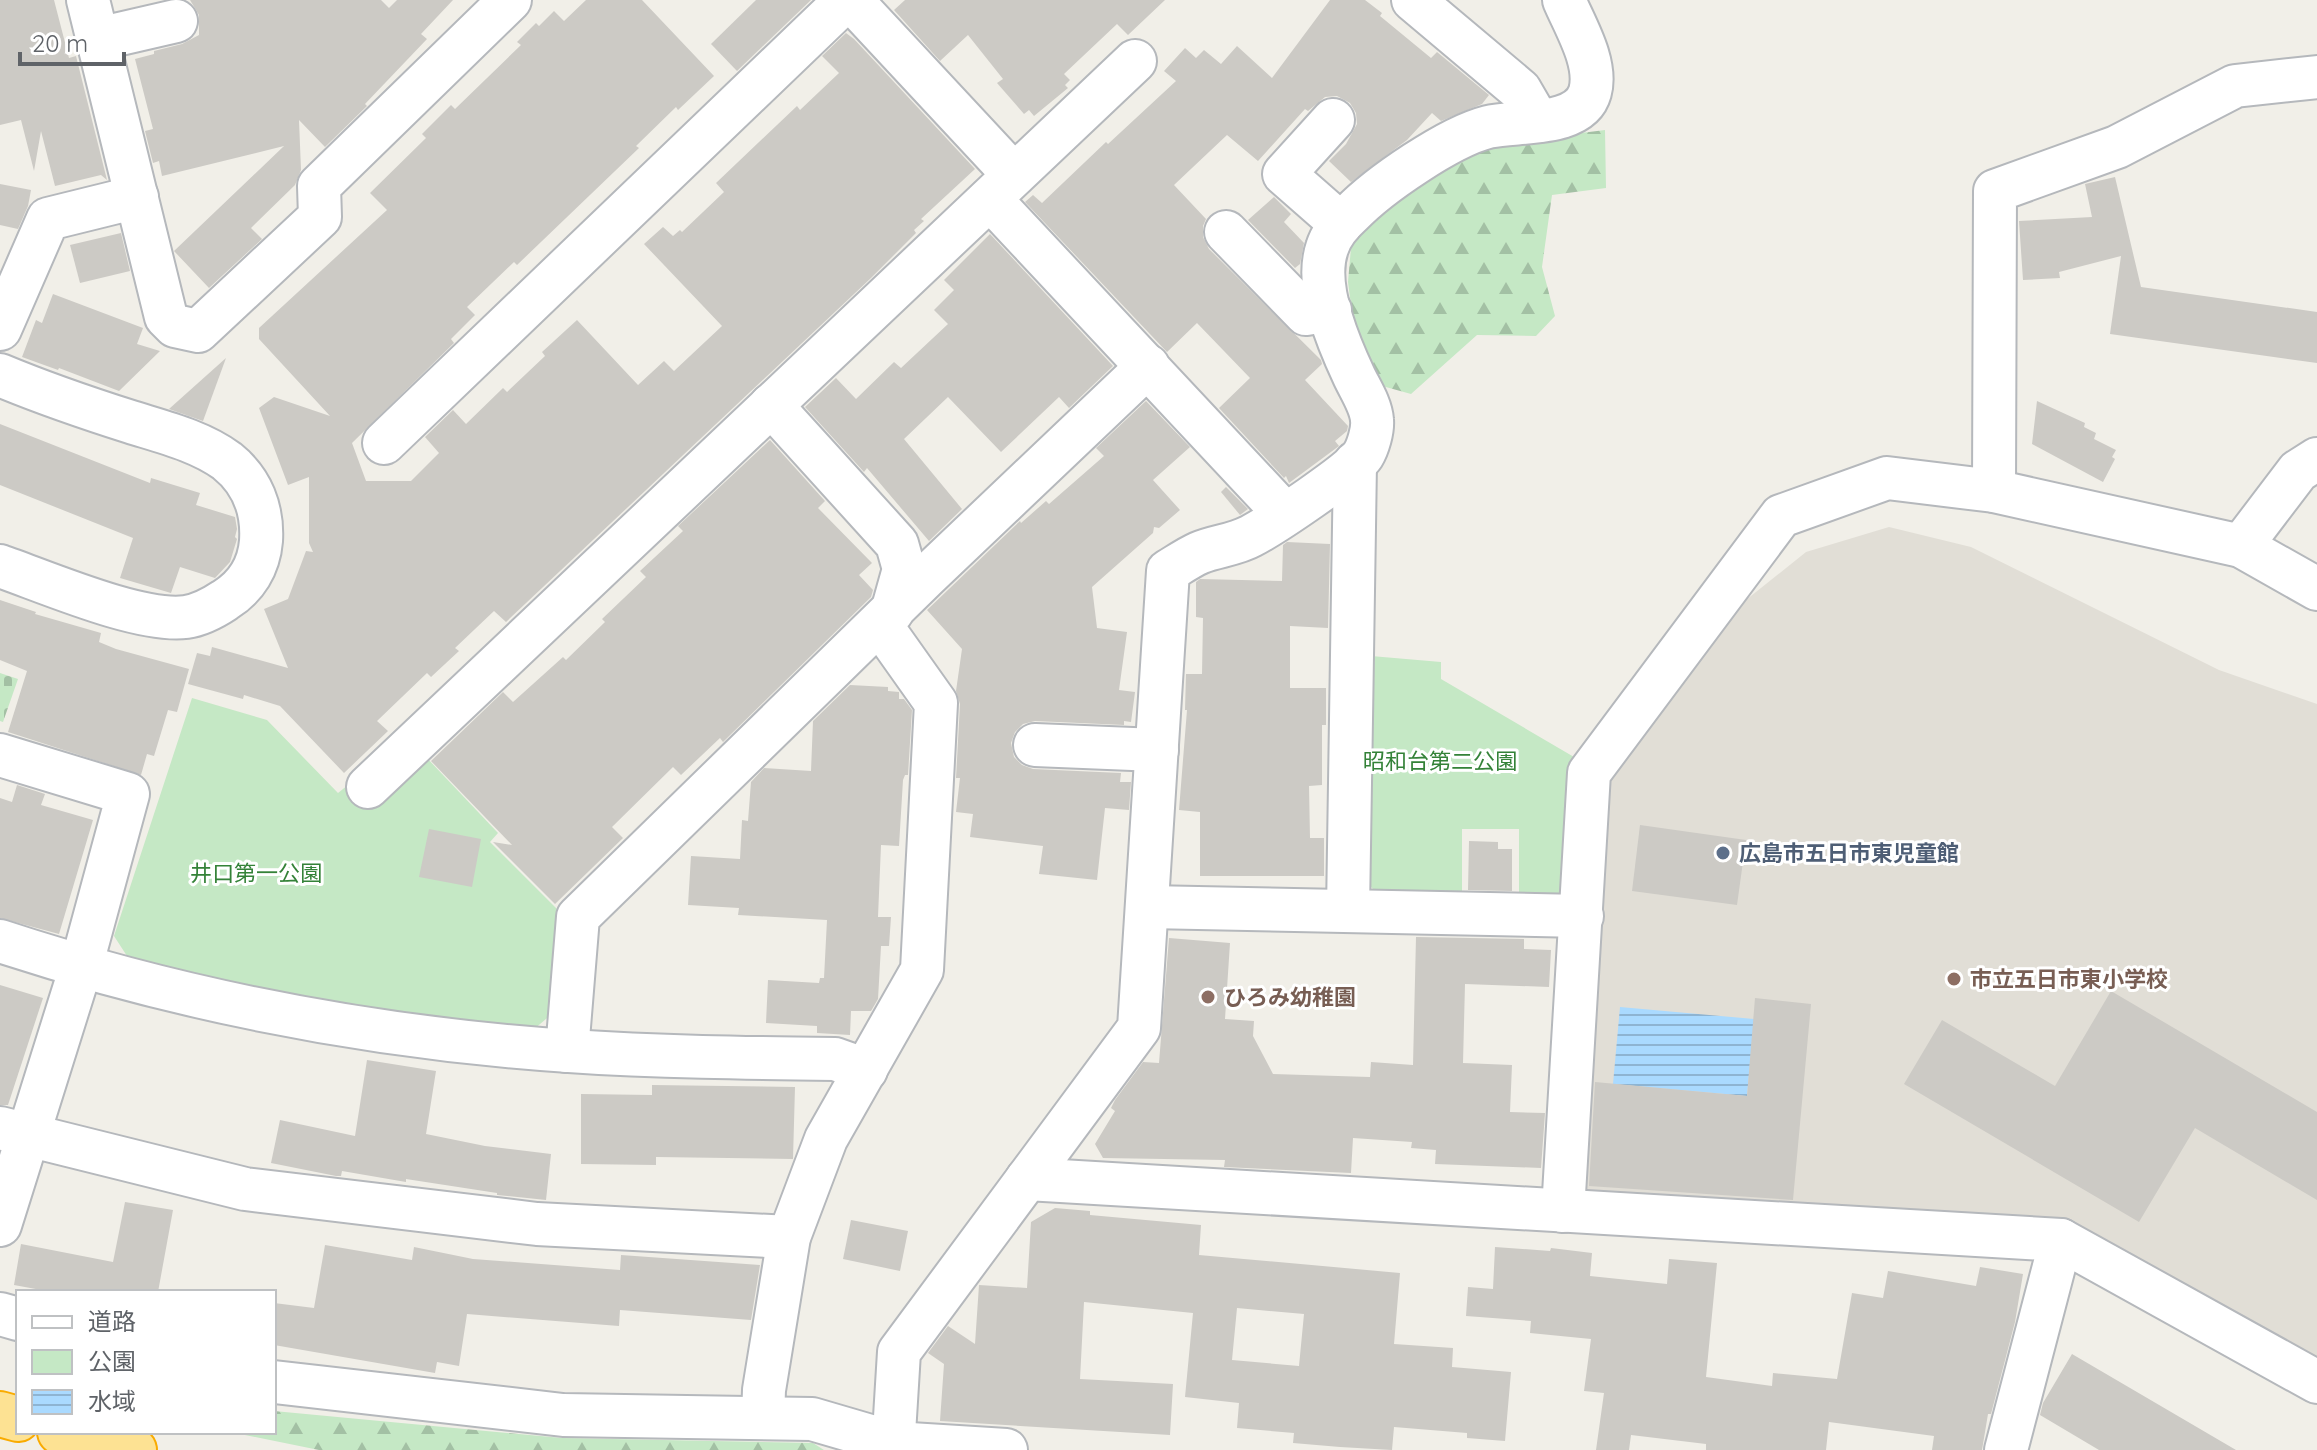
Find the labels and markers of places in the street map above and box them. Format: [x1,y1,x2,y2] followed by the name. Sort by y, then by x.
[1739,839,1959,867] place label: 広島市五日市東児童館
[1714,844,1732,862] marker: 広島市五日市東児童館
[1970,965,2168,993] place label: 市立五日市東小学校
[1945,970,1963,988] marker: 市立五日市東小学校
[1224,983,1356,1011] place label: ひろみ幼稚園
[1199,988,1217,1006] marker: ひろみ幼稚園

